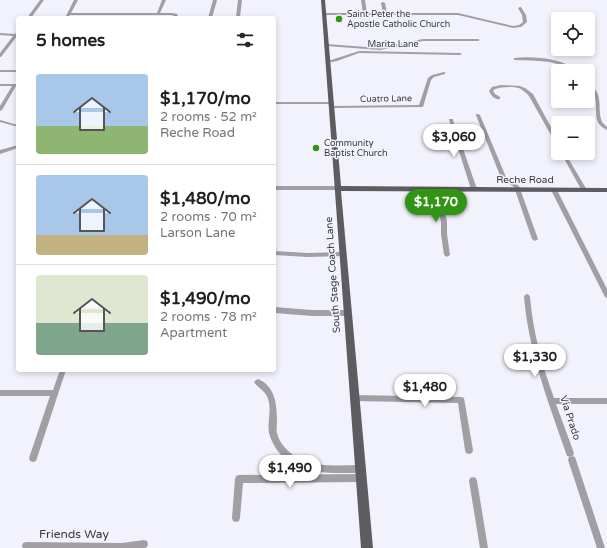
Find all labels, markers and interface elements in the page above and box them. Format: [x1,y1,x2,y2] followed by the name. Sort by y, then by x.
[347,9,450,30] place label: Saint Peter the Apostle Catholic Church
[551,12,595,160] map controls
[551,12,595,56] button: locate
[334,14,344,24] marker: Saint Peter the Apostle Catholic Church
[234,29,256,51] icon: filters
[36,30,105,51] text: 5 homes
[367,39,419,50] street label: Marita Lane
[551,64,595,108] button: +
[160,88,251,109] text: $1,170/mo
[68,90,116,138] icon: home
[360,93,412,105] street label: Cuatro Lane
[160,109,257,125] text: 2 rooms · 52 m²
[551,116,595,160] button: −
[421,124,487,158] pin: $3,060
[160,125,235,141] text: Reche Road
[432,129,476,145] text: $3,060
[324,138,387,159] place label: Community Baptist Church
[311,143,321,153] marker: Community Baptist Church
[496,174,554,186] street label: Reche Road
[160,188,250,209] text: $1,480/mo
[403,189,469,223] pin: $1,170
[68,191,116,239] icon: home
[414,194,458,210] text: $1,170
[160,209,257,225] text: 2 rooms · 70 m²
[323,216,343,333] street label: South Stage Coach Lane
[160,225,235,241] text: Larson Lane
[160,288,250,309] text: $1,490/mo
[68,291,116,339] icon: home
[160,309,257,325] text: 2 rooms · 78 m²
[160,325,227,341] text: Apartment
[502,344,568,378] pin: $1,330
[513,349,557,365] text: $1,330
[392,374,458,408] pin: $1,480
[403,379,447,395] text: $1,480
[557,394,583,442] street label: Via Prado
[257,455,323,489] pin: $1,490
[268,460,312,476] text: $1,490
[39,527,109,541] street label: Friends Way

